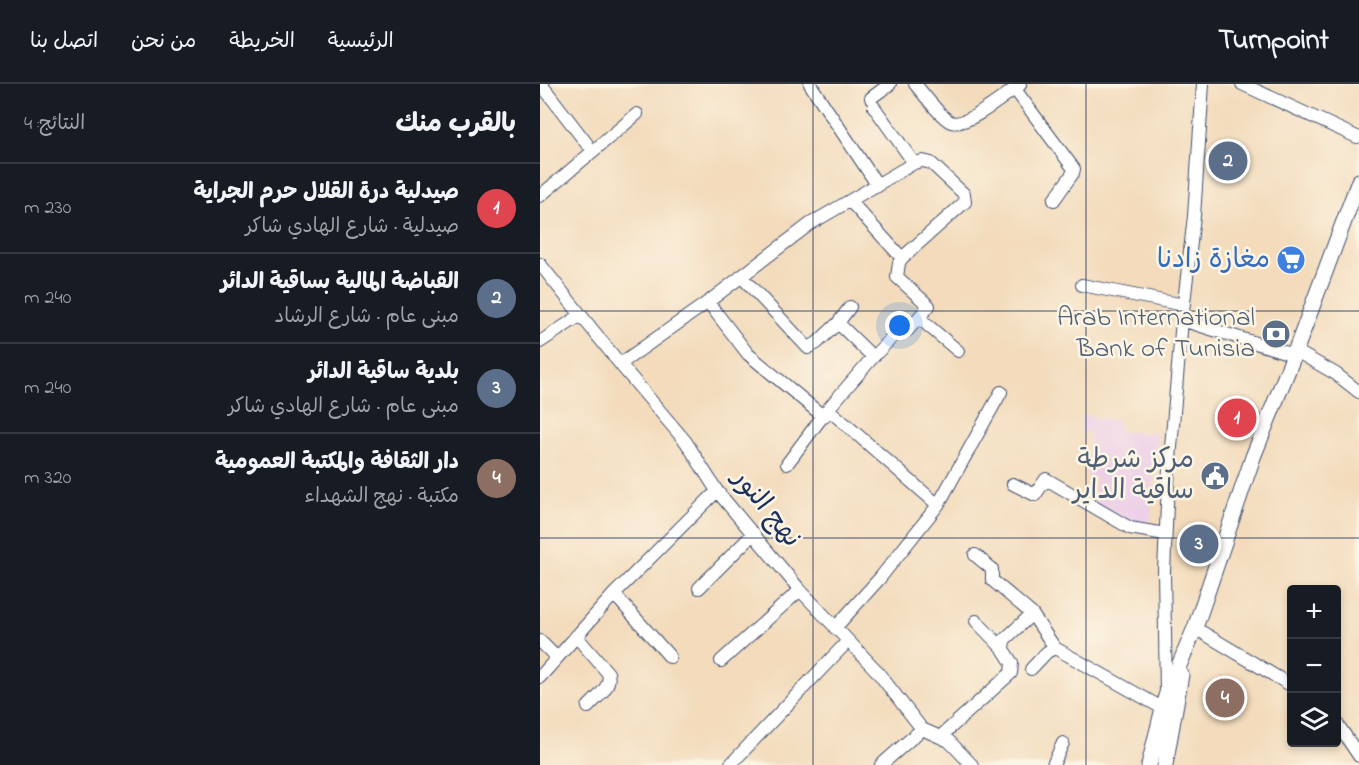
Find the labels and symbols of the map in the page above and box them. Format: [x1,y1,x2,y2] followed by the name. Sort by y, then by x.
[1208,138,1248,184] pin: 2
[1157,241,1270,280] place label: مغازة زادنا
[1275,244,1307,276] supermarket icon: مغازة زادنا
[1057,299,1255,369] place label: Arab International Bank of Tunisia
[885,311,914,340] your location
[1260,318,1292,350] bank icon: Arab International Bank of Tunisia
[1218,396,1256,440] pin: 1
[1071,441,1194,511] place label: مركز شرطة ساقية الداير
[721,460,810,557] street label: نهج النور
[1199,460,1231,492] public building icon: مركز شرطة ساقية الداير
[1180,522,1218,566] pin: 3
[1206,676,1244,720] pin: 4

